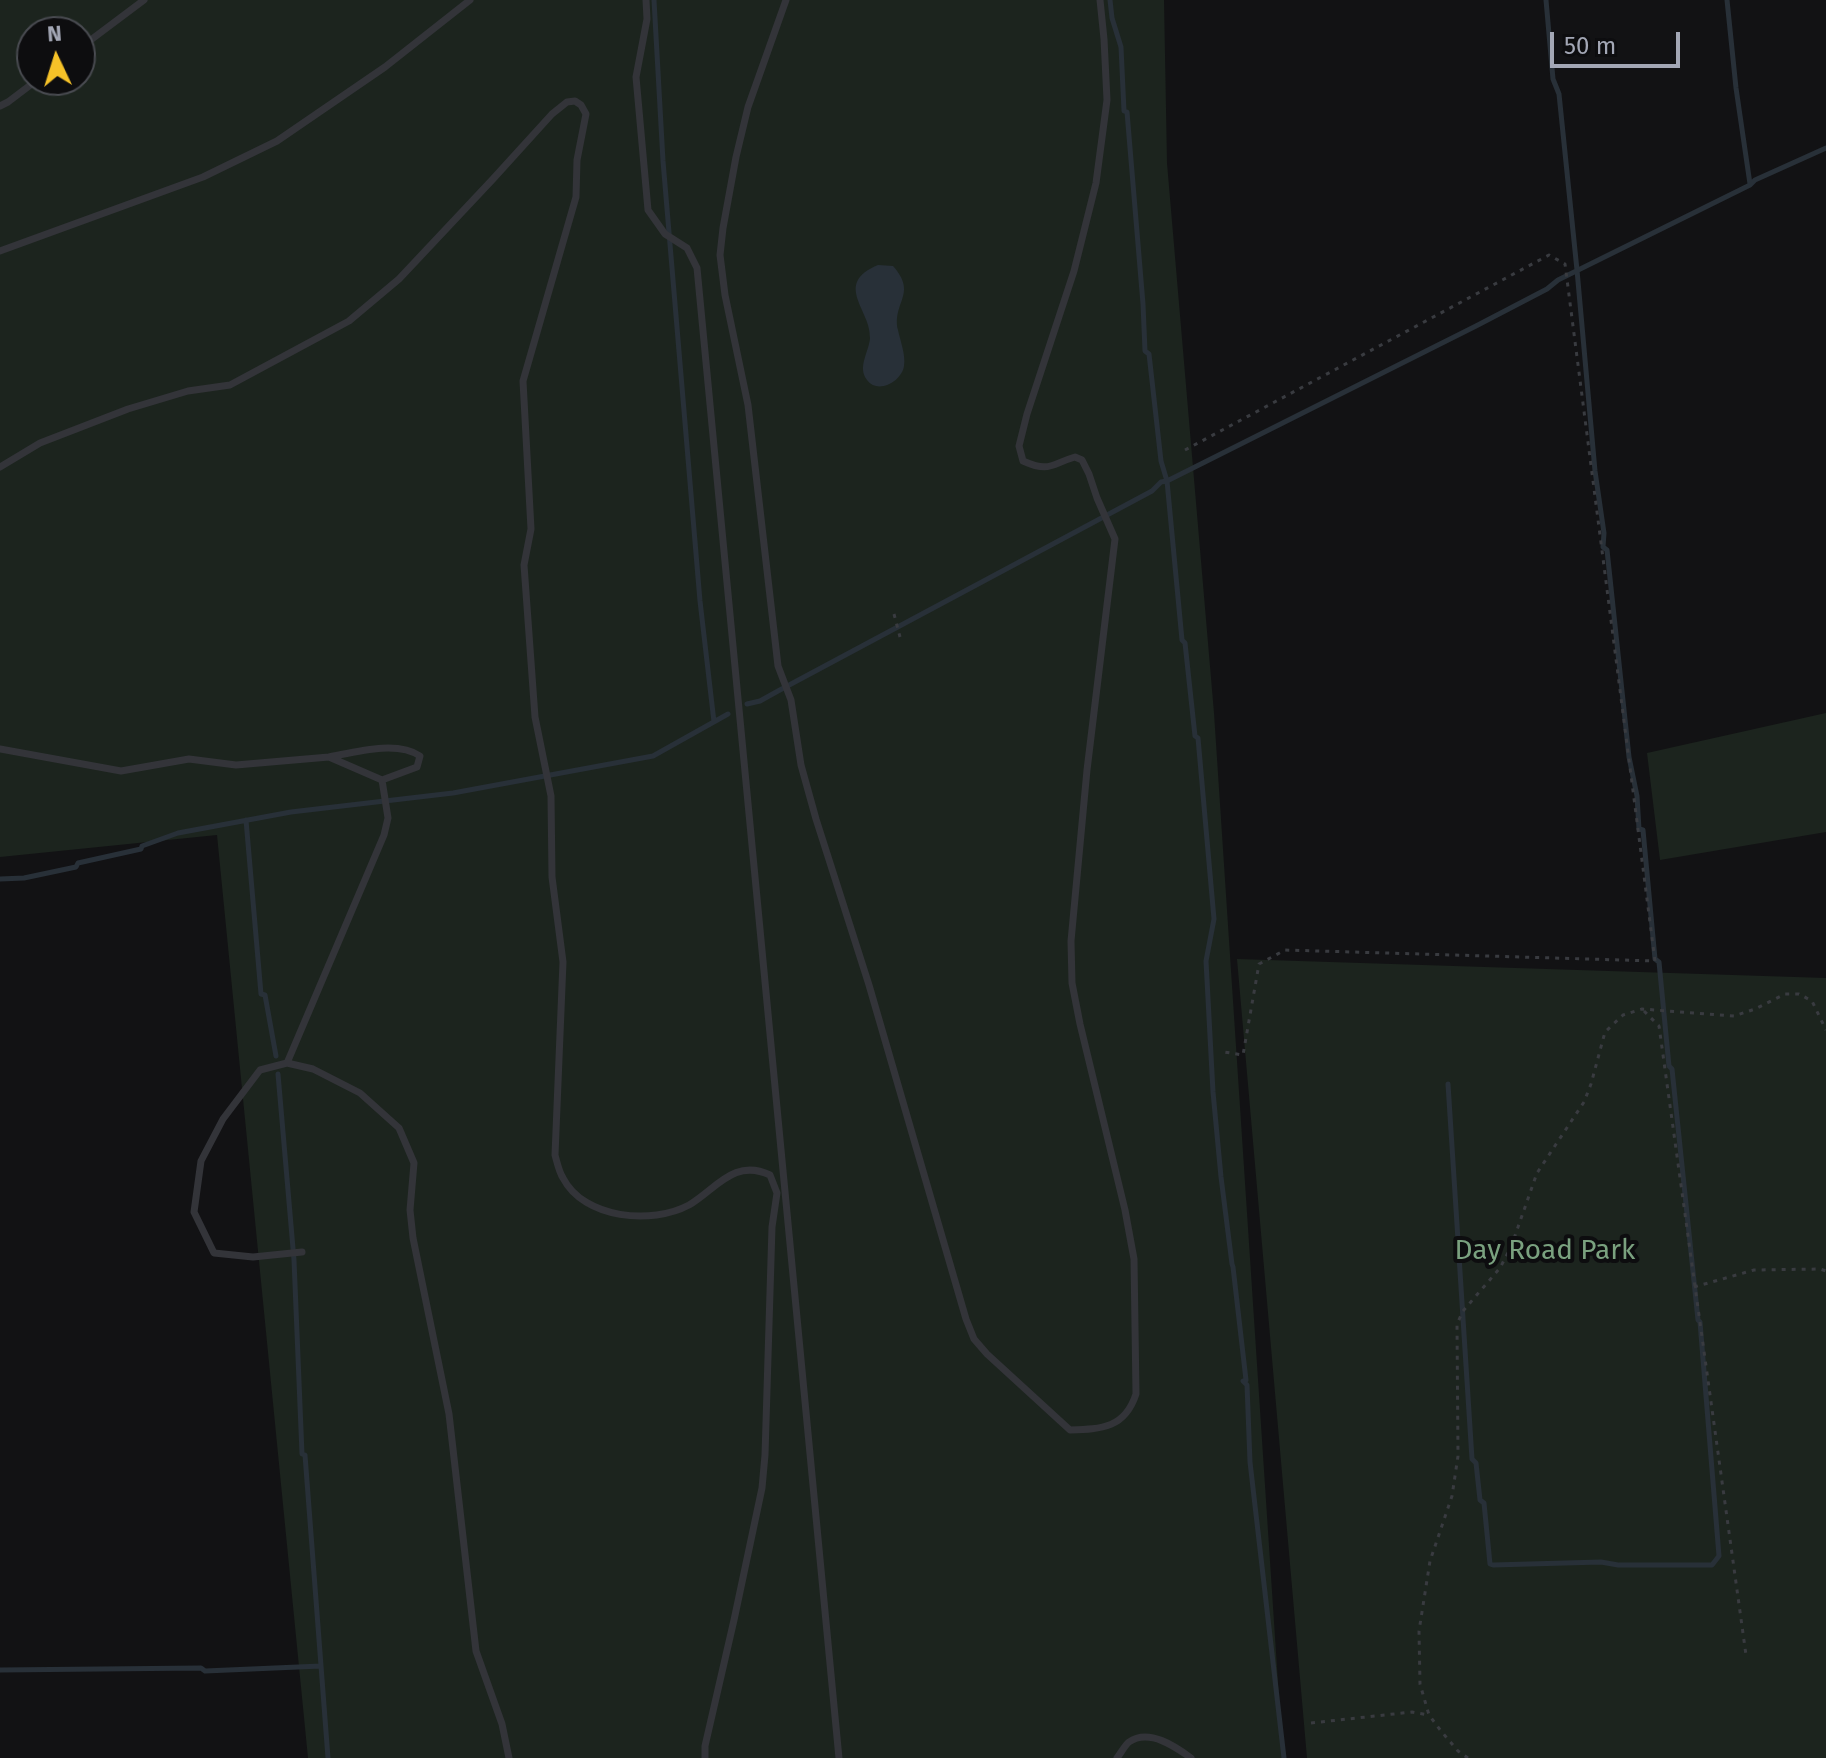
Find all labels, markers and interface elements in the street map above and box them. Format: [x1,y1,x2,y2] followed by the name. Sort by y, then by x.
[16,16,96,96] north arrow
[1554,16,1684,66] scale bar
[46,20,63,48] text: N
[1564,32,1616,60] text: 50 m
[1455,1234,1635,1268] park label: Day Road Park

